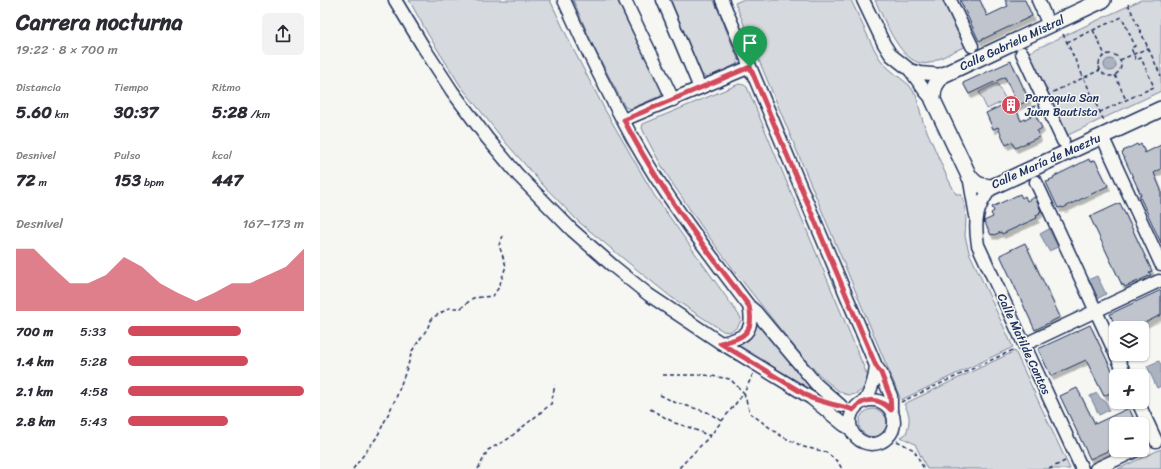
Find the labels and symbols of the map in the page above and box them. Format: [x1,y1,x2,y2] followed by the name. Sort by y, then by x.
[956,9,1069,77] street label: Calle Gabriela Mistral
[733,26,767,67] pin
[1024,87,1100,123] place label: Parroquia San Juan Bautista
[1000,94,1022,116] building icon: Parroquia San Juan Bautista
[988,127,1105,195] street label: Calle María de Maeztu
[991,290,1057,399] street label: Calle Matilde Cantos

